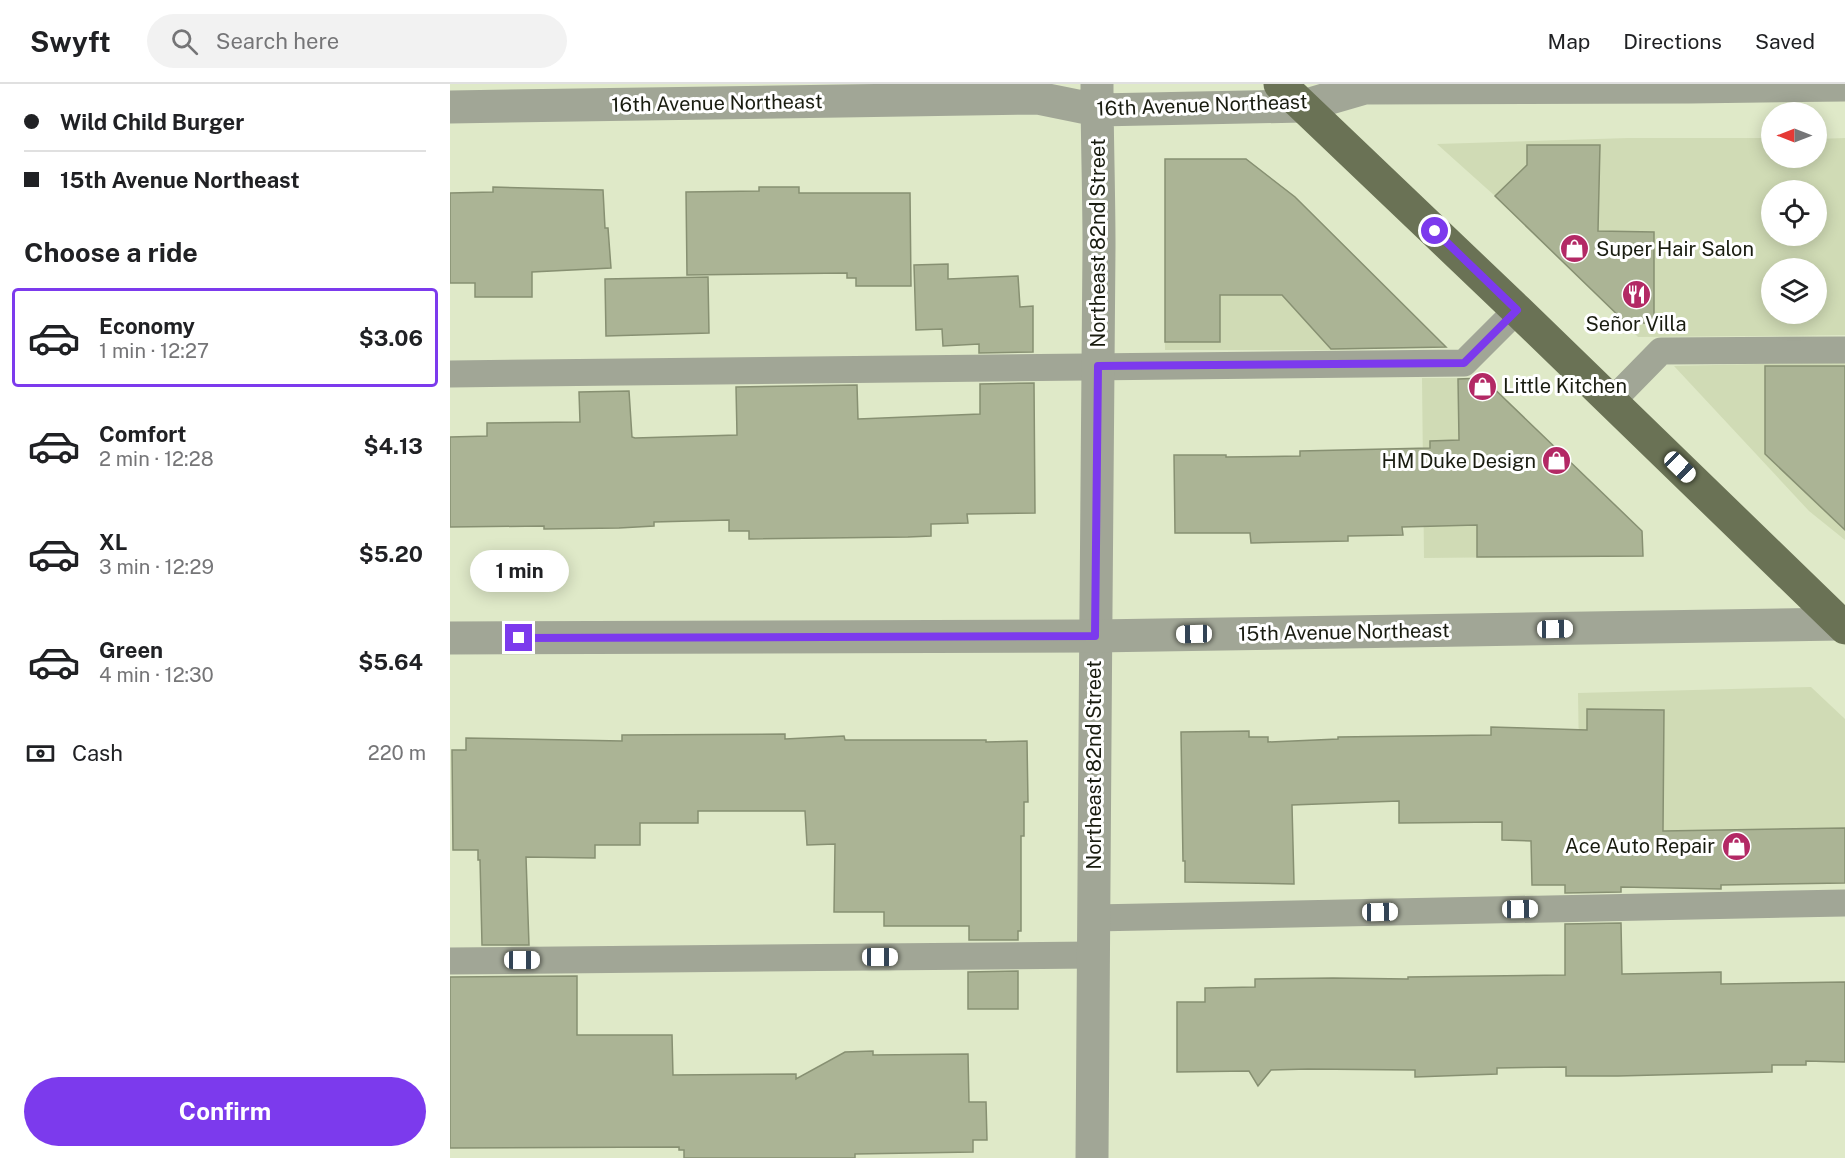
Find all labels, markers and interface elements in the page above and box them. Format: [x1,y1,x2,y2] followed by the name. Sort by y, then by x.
[147,14,567,68] search box
[30,25,111,58] text: Swyft
[168,25,201,58] icon: search
[216,28,339,54] text: Search here
[1548,29,1590,54] text: Map
[1623,29,1722,54] text: Directions
[1755,29,1815,54] text: Saved
[611,89,823,117] street label: 16th Avenue Northeast
[1096,89,1308,121] street label: 16th Avenue Northeast
[1761,102,1827,168] north arrow
[1761,102,1827,324] map controls
[60,109,244,135] text: Wild Child Burger
[1086,138,1110,348] street label: Northeast 82nd Street
[60,167,300,193] text: 15th Avenue Northeast
[1761,180,1827,246] button: locate
[1421,217,1448,244] route start
[1559,233,1591,265] shop icon: Super Hair Salon
[24,236,198,268] text: Choose a ride
[1596,237,1754,261] place label: Super Hair Salon
[1761,258,1827,324] button: layers
[1620,278,1652,310] restaurant icon: Señor Villa
[27,311,81,365] icon: car
[1585,312,1687,336] place label: Señor Villa
[99,313,195,339] text: Economy
[359,325,423,351] text: $3.06
[99,339,209,363] text: 1 min · 12:27
[1466,370,1498,402] shop icon: Little Kitchen
[1503,374,1627,398] place label: Little Kitchen
[27,419,81,473] icon: car
[99,421,186,447] text: Comfort
[364,433,423,459] text: $4.13
[1541,445,1573,477] shop icon: HM Duke Design
[99,447,214,471] text: 2 min · 12:28
[1661,448,1699,486] car
[1382,449,1536,473] place label: HM Duke Design
[27,527,81,581] icon: car
[99,529,127,555] text: XL
[359,541,423,567] text: $5.20
[470,551,568,593] callout: 1 min
[99,555,214,579] text: 3 min · 12:29
[495,559,544,583] text: 1 min
[1238,618,1450,646] street label: 15th Avenue Northeast
[1537,620,1573,638] car
[505,624,532,651] route end
[1176,625,1212,643] car
[27,635,81,689] icon: car
[99,637,163,663] text: Green
[358,649,423,675] text: $5.64
[1082,660,1106,870] street label: Northeast 82nd Street
[99,663,214,687] text: 4 min · 12:30
[24,737,57,770] icon: cash
[72,740,123,766] text: Cash
[368,741,426,765] text: 220 m
[1720,830,1752,862] shop icon: Ace Auto Repair
[1565,834,1715,858] place label: Ace Auto Repair
[1502,900,1538,918] car
[1362,903,1398,921] car
[862,948,898,966] car
[504,951,540,969] car
[24,1077,426,1146] button: Confirm

